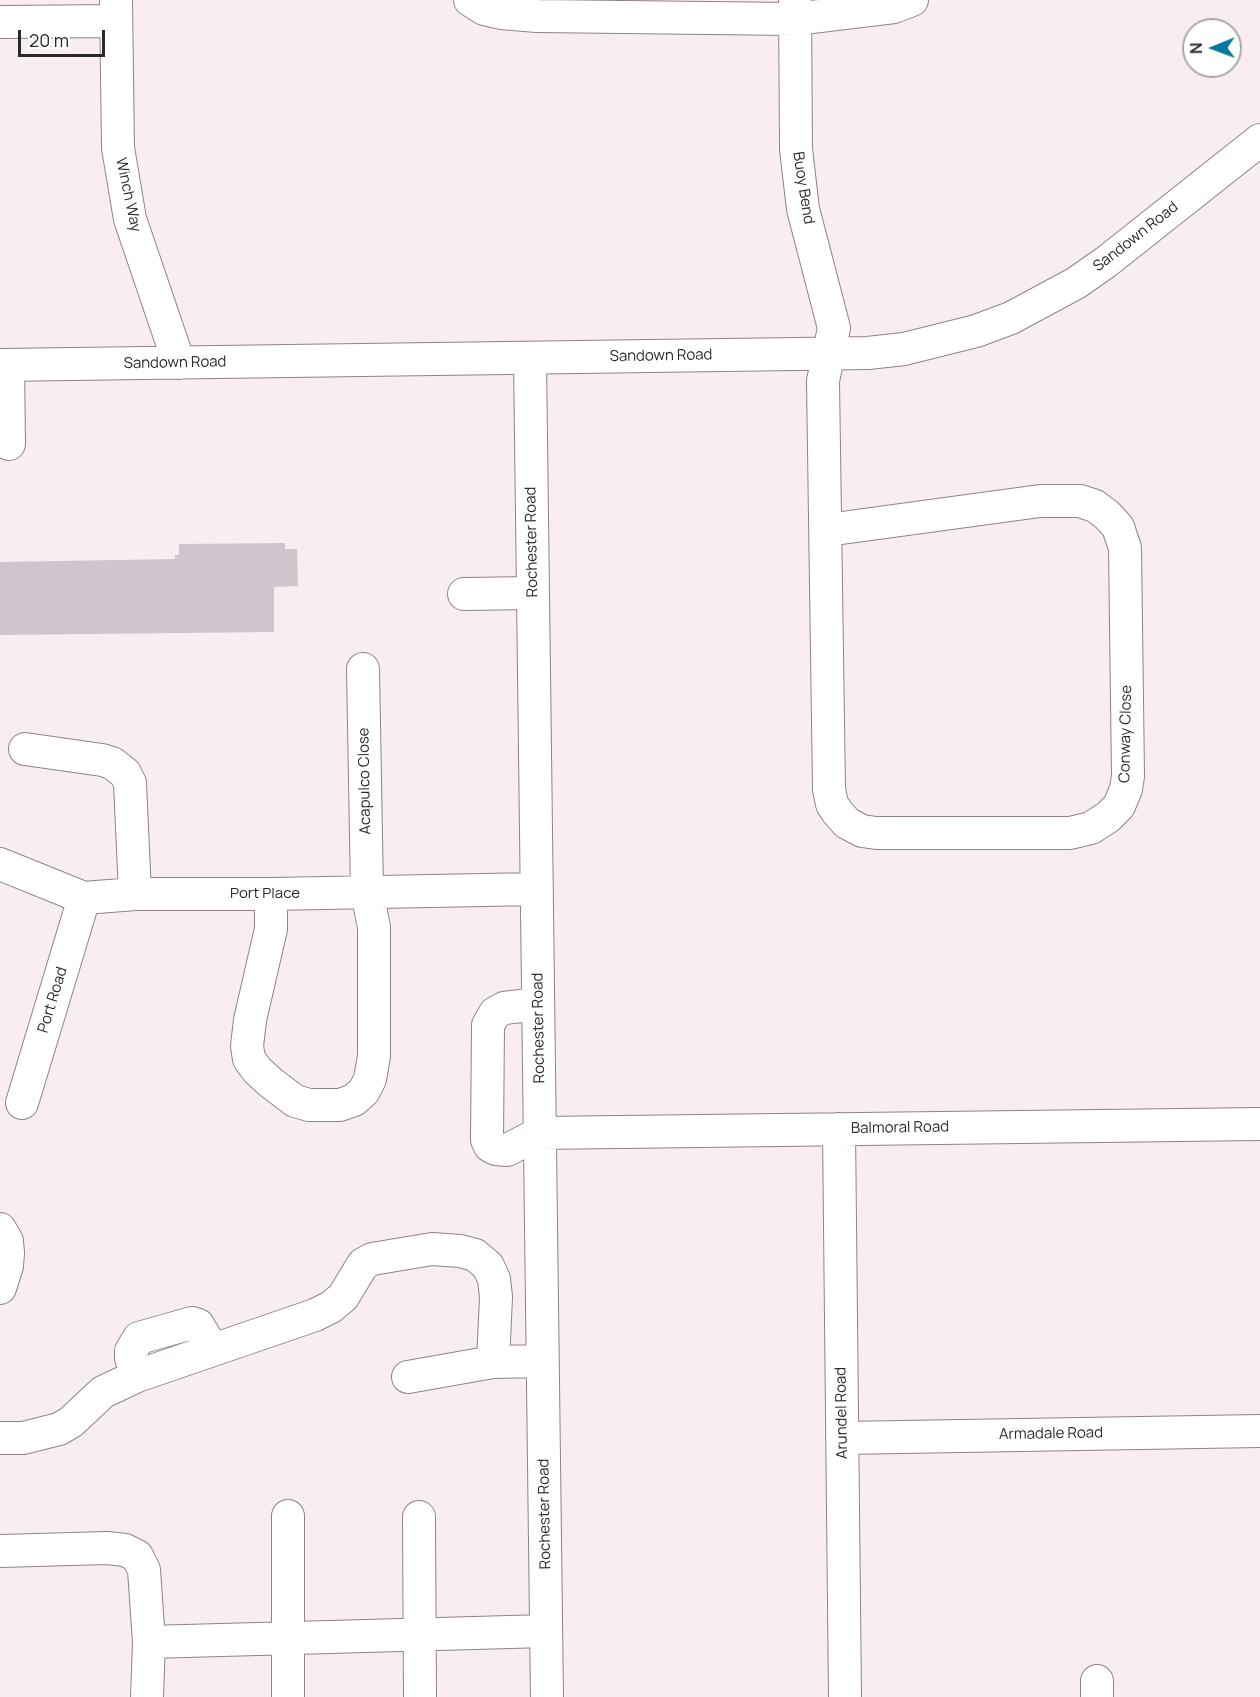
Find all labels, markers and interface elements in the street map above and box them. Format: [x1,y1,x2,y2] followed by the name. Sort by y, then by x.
[21,18,108,56] scale bar
[1182,18,1242,78] north arrow
[29,28,69,52] text: 20 m
[1185,42,1207,54] text: N
[788,151,818,225] street label: Buoy Bend
[111,156,145,234] street label: Winch Way
[1090,198,1182,276] street label: Sandown Road
[609,346,713,366] street label: Sandown Road
[123,353,227,373] street label: Sandown Road
[522,487,542,597] street label: Rochester Road
[1116,685,1136,783] street label: Conway Close
[355,727,375,835] street label: Acapulco Close
[230,885,300,903] street label: Port Place
[34,965,72,1035] street label: Port Road
[529,973,549,1083] street label: Rochester Road
[851,1118,949,1138] street label: Balmoral Road
[832,1367,852,1459] street label: Arundel Road
[999,1424,1103,1444] street label: Armadale Road
[535,1459,555,1569] street label: Rochester Road

